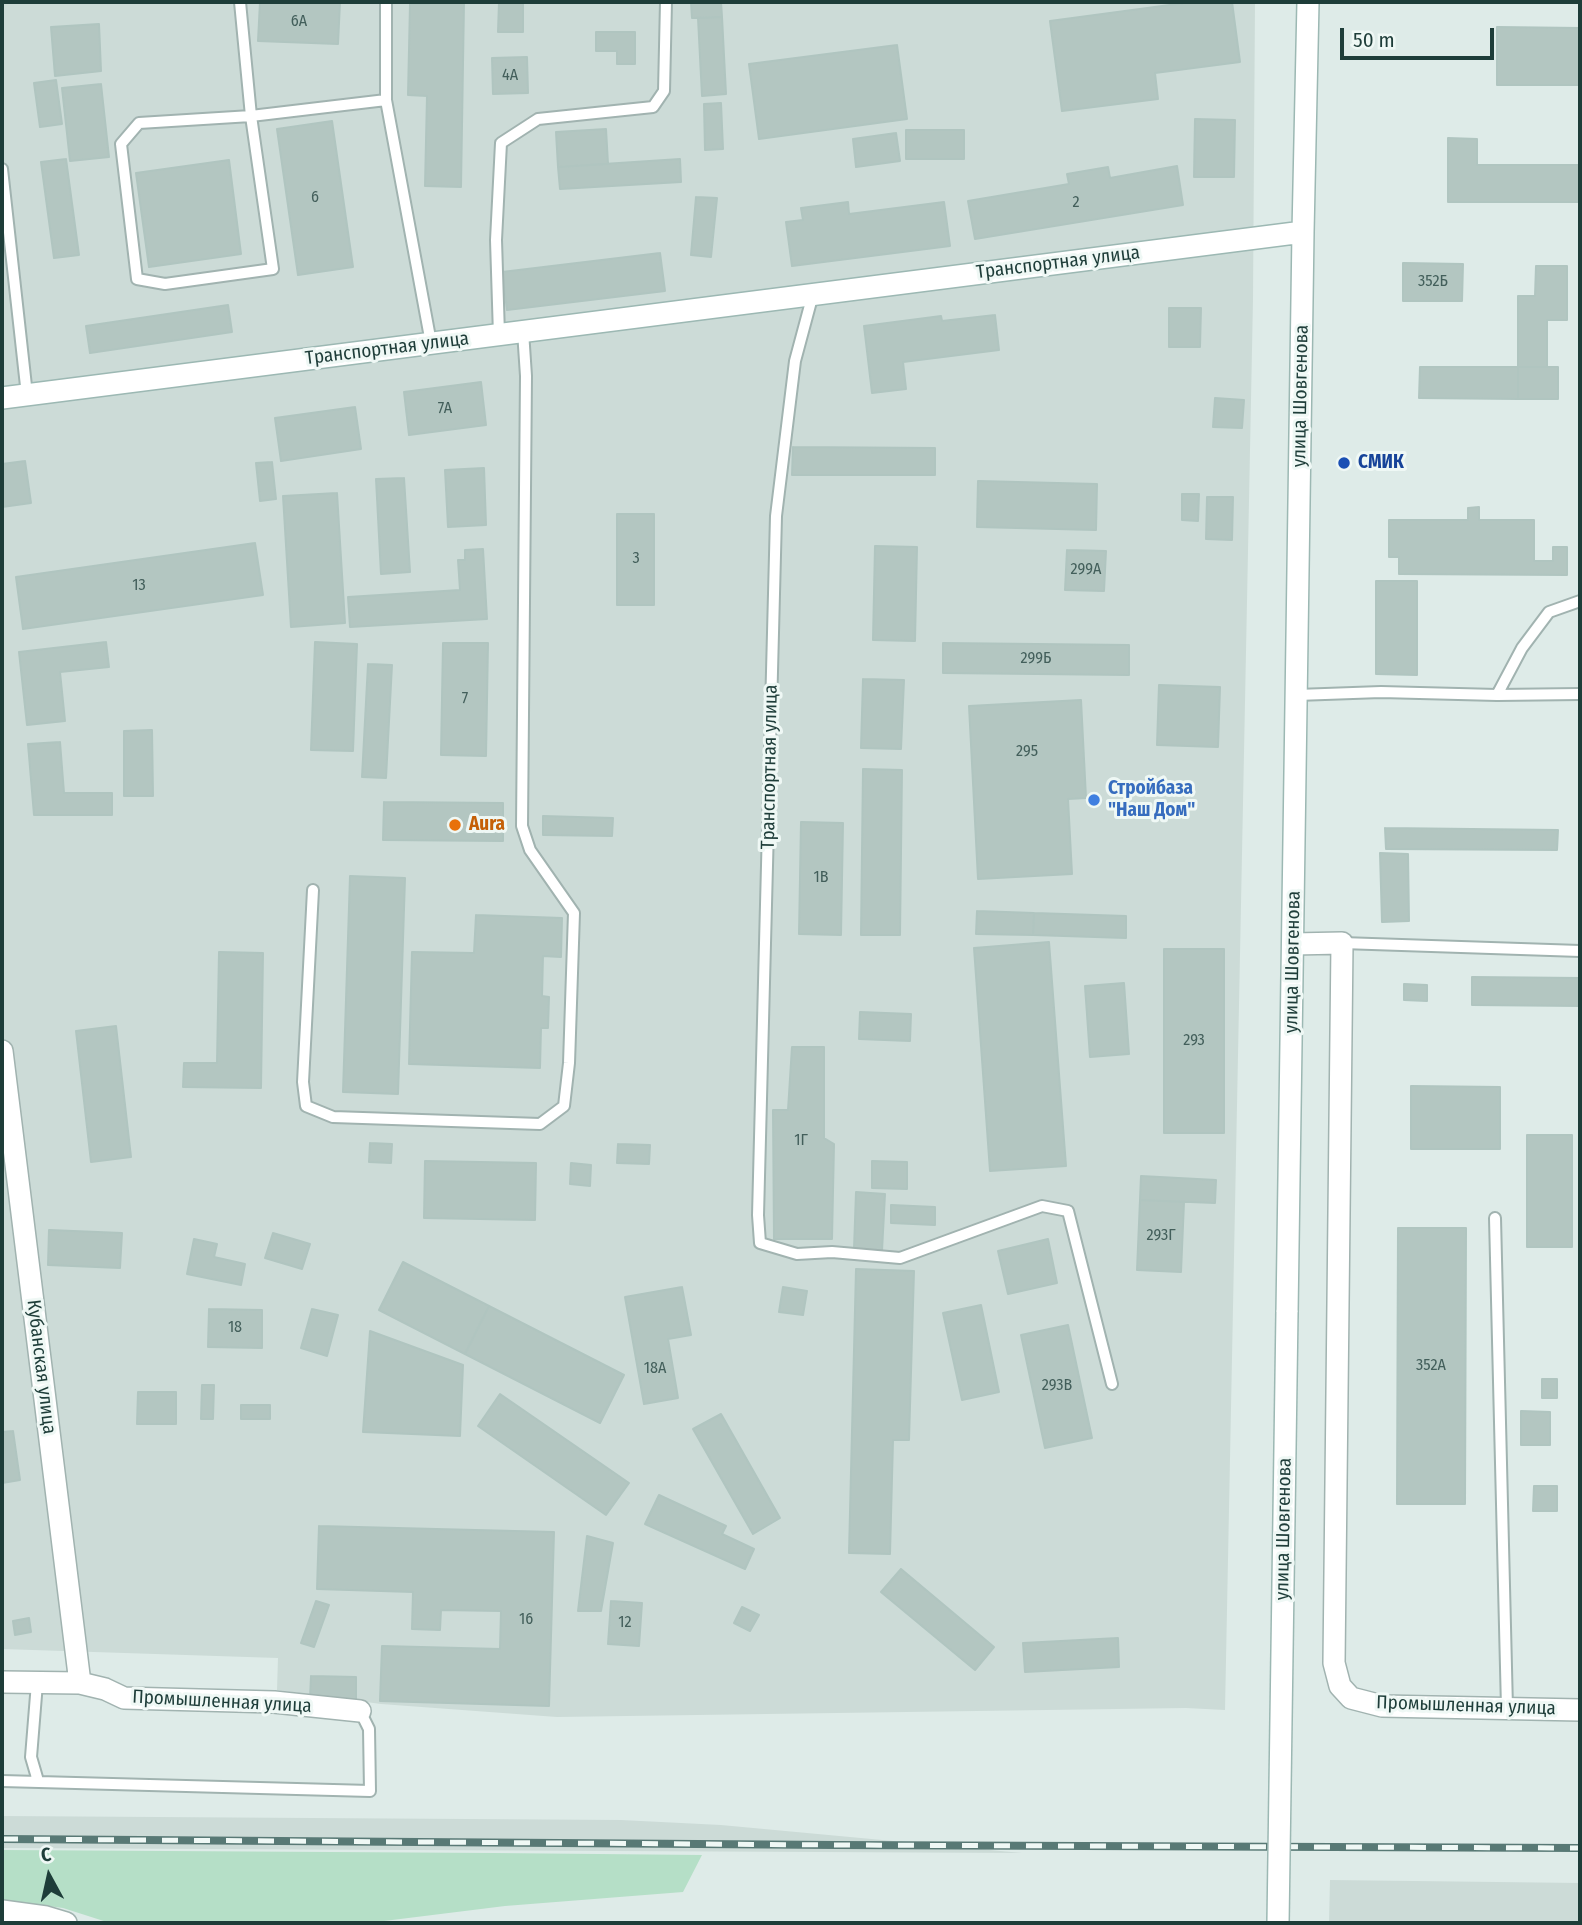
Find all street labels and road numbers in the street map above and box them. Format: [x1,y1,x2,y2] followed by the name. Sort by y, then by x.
[975,242,1141,284] street label: Транспортная улица
[1288,325,1314,467] street label: улица Шовгенова
[304,328,470,370] street label: Транспортная улица
[757,684,783,850] street label: Транспортная улица
[1280,891,1306,1033] street label: улица Шовгенова
[21,1299,61,1435] street label: Кубанская улица
[1271,1458,1297,1600] street label: улица Шовгенова
[132,1686,312,1718] street label: Промышленная улица
[1376,1691,1556,1721] street label: Промышленная улица

